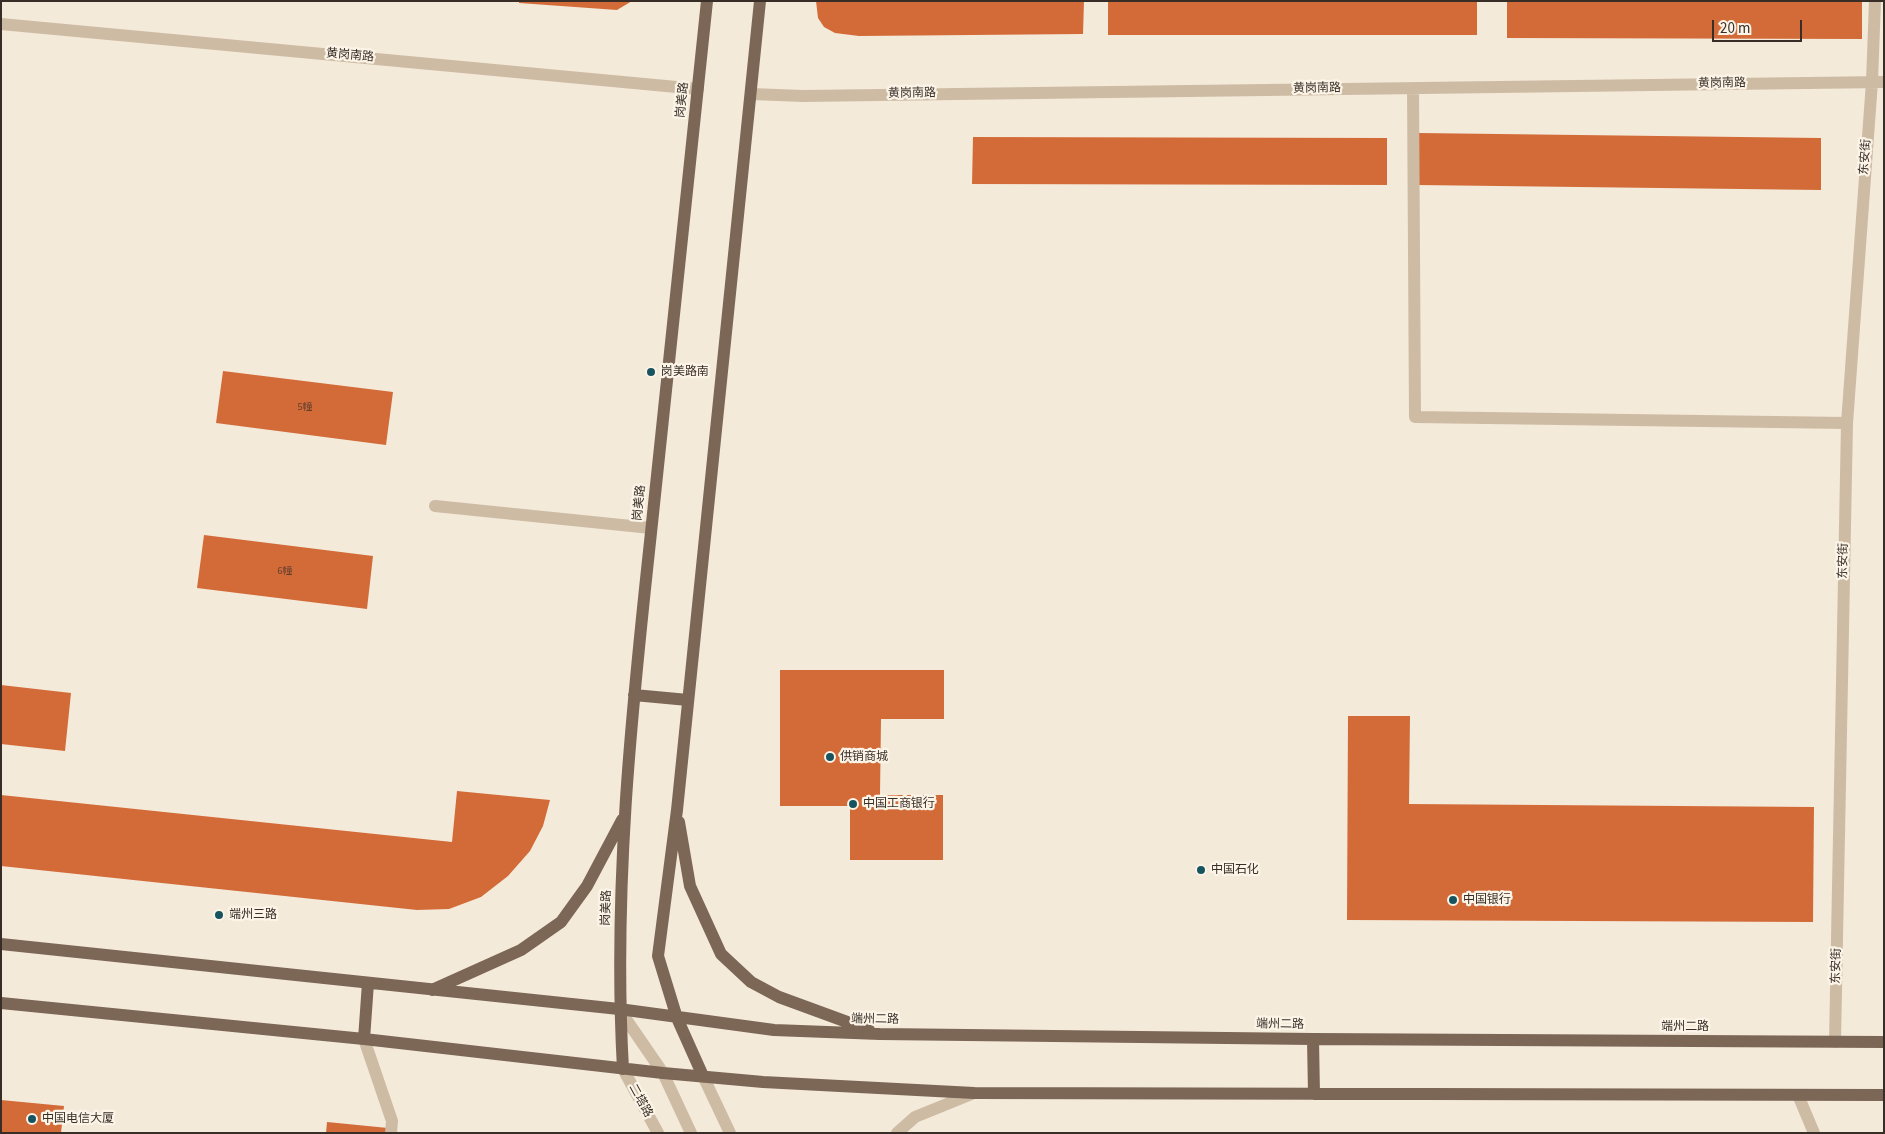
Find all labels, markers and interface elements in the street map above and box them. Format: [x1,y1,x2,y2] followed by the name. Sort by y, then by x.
[1715,10,1805,42] scale bar
[1720,18,1750,39] text: 20 m
[325,47,375,65] street label: 黄岗南路
[1698,76,1746,92] street label: 黄岗南路
[674,81,692,119] street label: 岗美路
[1293,81,1341,97] street label: 黄岗南路
[888,86,936,102] street label: 黄岗南路
[1858,139,1874,175] street label: 东安街
[661,365,709,379] place label: 岗美路南
[645,366,657,378] marker: 岗美路南
[298,402,312,414] house number: 5幢
[631,484,649,522] street label: 岗美路
[1836,543,1852,579] street label: 东安街
[278,566,292,578] house number: 6幢
[840,750,888,764] place label: 供销商城
[824,751,836,763] marker: 供销商城
[863,797,935,811] place label: 中国工商银行
[847,798,859,810] marker: 中国工商银行
[1211,863,1259,877] place label: 中国石化
[1195,864,1207,876] marker: 中国石化
[599,890,615,926] street label: 岗美路
[1463,893,1511,907] place label: 中国银行
[1447,894,1459,906] marker: 中国银行
[229,908,277,922] place label: 端州三路
[213,909,225,921] marker: 端州三路
[1829,948,1845,984] street label: 东安街
[851,1012,899,1028] street label: 端州二路
[1256,1017,1304,1033] street label: 端州二路
[1661,1020,1709,1034] street label: 端州二路
[625,1082,655,1120] street label: 二塔路
[42,1112,114,1126] place label: 中国电信大厦
[26,1113,38,1125] marker: 中国电信大厦

